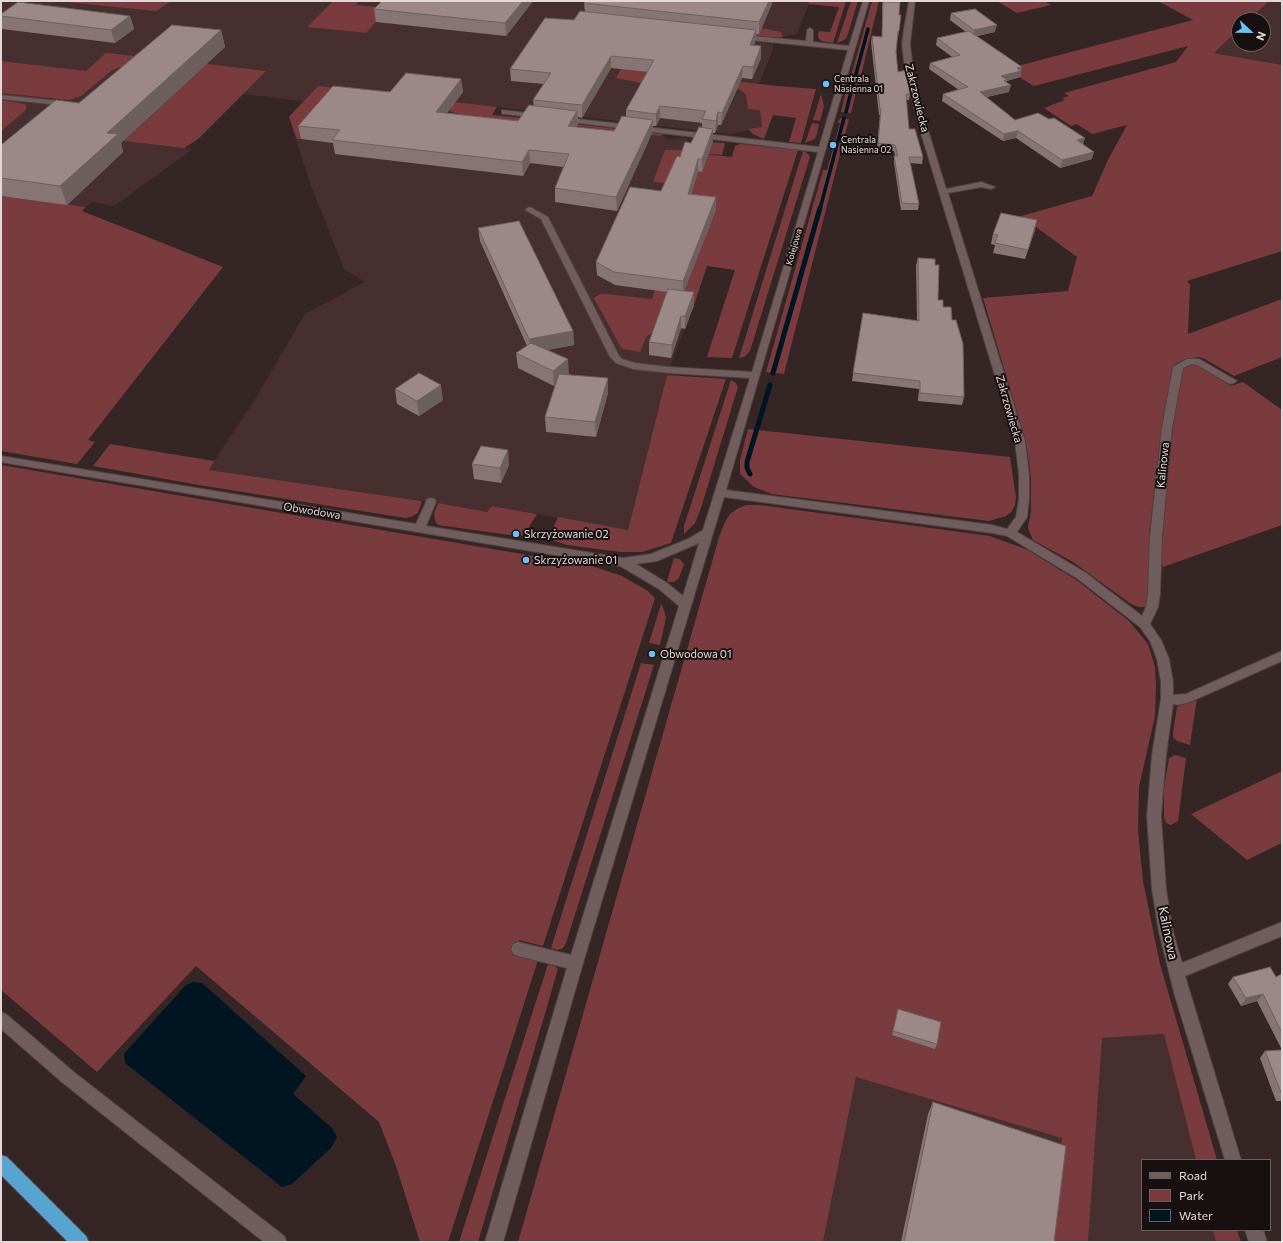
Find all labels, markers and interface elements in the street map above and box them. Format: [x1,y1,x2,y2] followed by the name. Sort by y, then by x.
[1231,12,1271,52] north arrow
[1254,30,1269,43] text: N
[902,62,932,134] street label: Zakrzowiecka
[834,74,883,95] place label: Centrala Nasienna 01
[821,79,831,89] marker: Centrala Nasienna 01
[841,135,891,156] place label: Centrala Nasienna 02
[828,140,838,150] marker: Centrala Nasienna 02
[784,228,804,266] street label: Kolejowa
[993,374,1025,444] street label: Zakrzowiecka
[1154,441,1172,489] street label: Kalinowa
[282,500,342,522] street label: Obwodowa
[524,527,609,541] place label: Skrzyżowanie 02
[511,529,521,539] marker: Skrzyżowanie 02
[534,553,617,567] place label: Skrzyżowanie 01
[521,555,531,565] marker: Skrzyżowanie 01
[660,647,732,661] place label: Obwodowa 01
[647,649,657,659] marker: Obwodowa 01
[1155,905,1181,961] street label: Kalinowa
[1141,1159,1271,1231] legend
[1179,1168,1207,1182] text: Road
[1179,1188,1204,1202] text: Park
[1179,1208,1213,1222] text: Water

